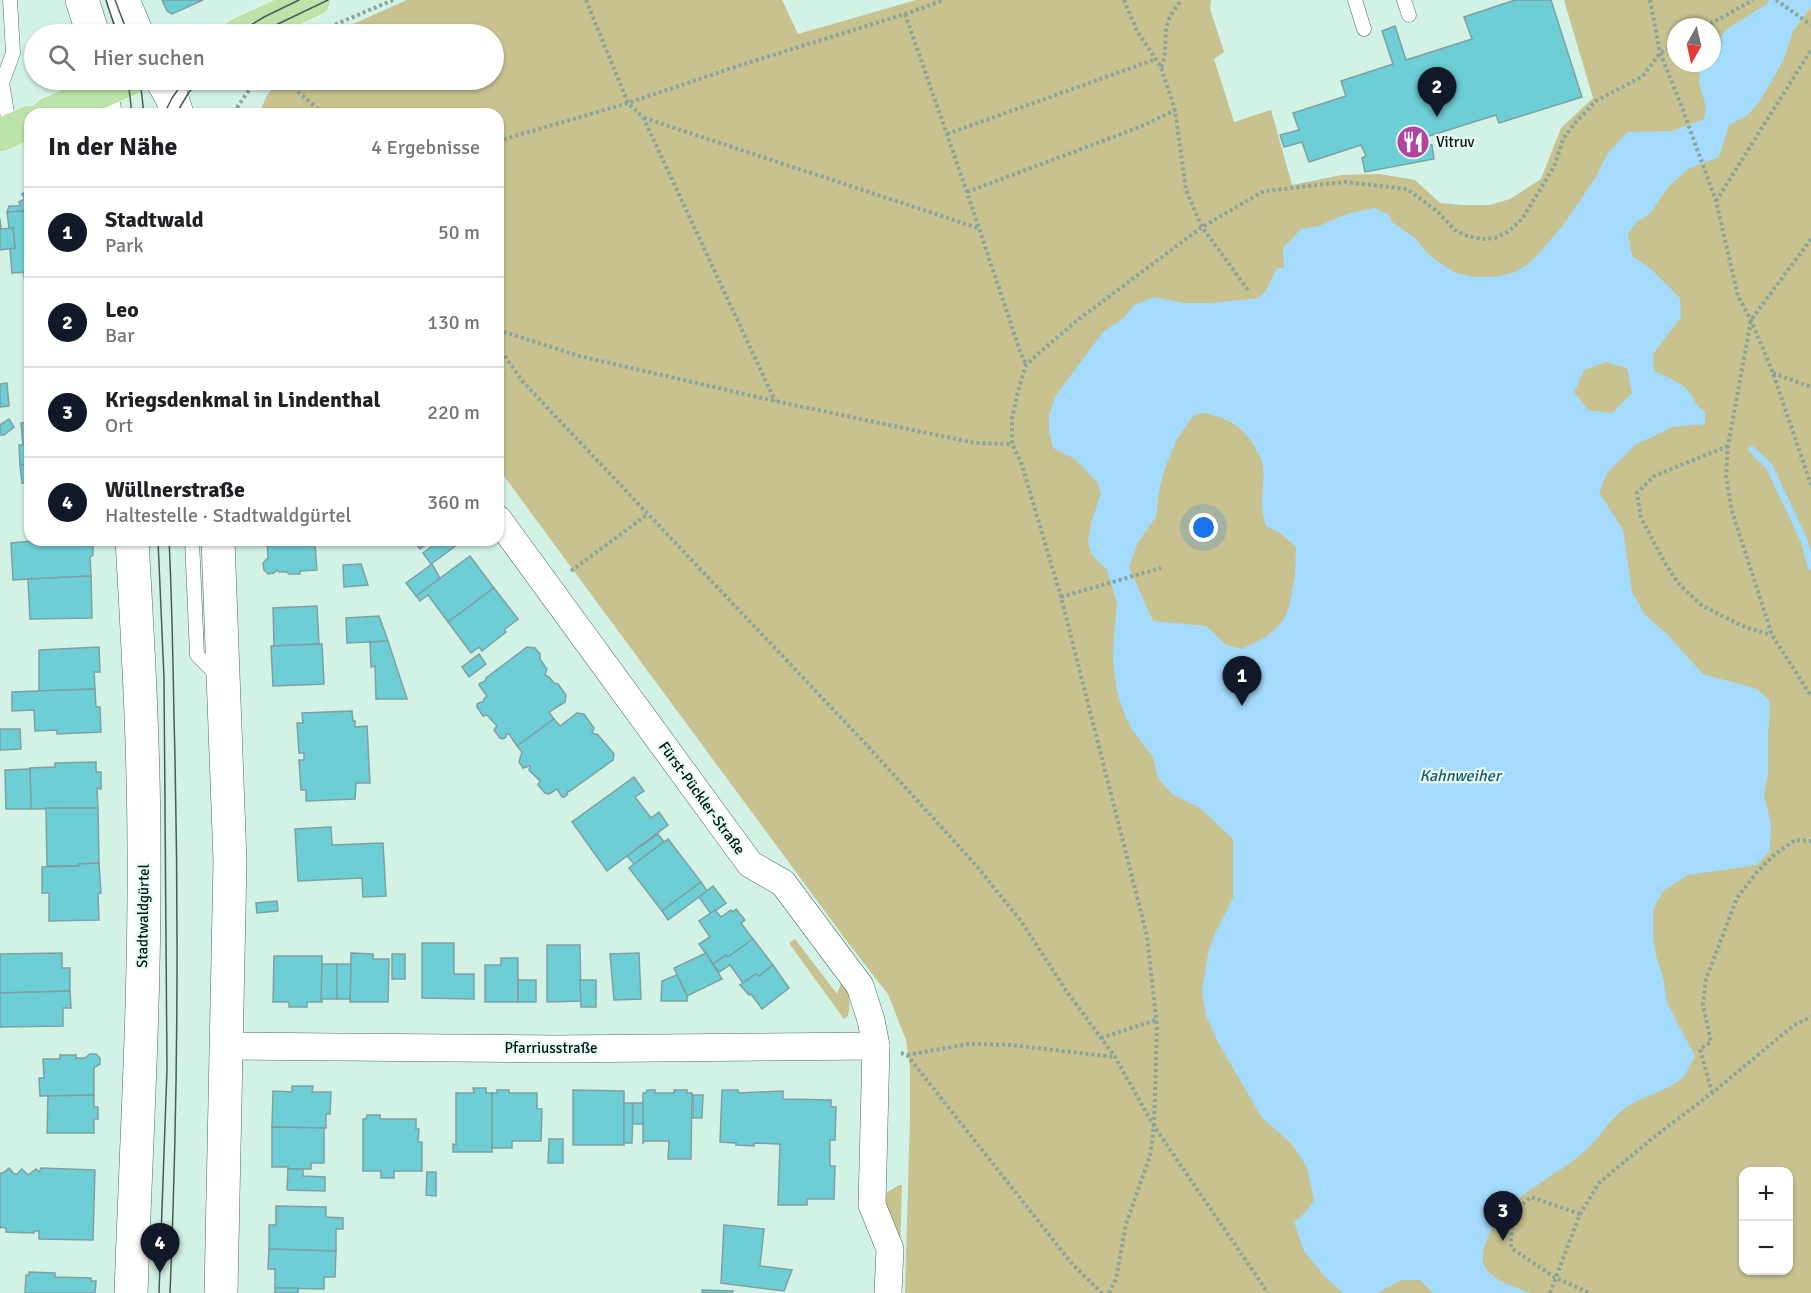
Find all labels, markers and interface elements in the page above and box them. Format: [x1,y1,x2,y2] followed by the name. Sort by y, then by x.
[1667,18,1721,72] north arrow
[24,24,504,90] search box
[45,41,78,74] icon: search
[93,44,205,71] text: Hier suchen
[1418,68,1456,117] pin: 2
[1395,124,1431,160] restaurant icon: Vitruv
[48,131,178,163] text: In der Nähe
[1436,133,1475,151] place label: Vitruv
[371,135,480,160] text: 4 Ergebnisse
[105,206,204,233] text: Stadtwald
[62,220,73,245] text: 1
[438,220,480,245] text: 50 m
[105,233,143,258] text: Park
[105,296,139,323] text: Leo
[62,310,73,335] text: 2
[427,310,480,335] text: 130 m
[105,323,135,348] text: Bar
[105,386,380,413] text: Kriegsdenkmal in Lindenthal
[62,400,73,425] text: 3
[427,400,480,425] text: 220 m
[105,413,133,438] text: Ort
[105,476,245,503] text: Wüllnerstraße
[62,490,73,515] text: 4
[427,490,480,515] text: 360 m
[105,503,351,528] text: Haltestelle · Stadtwaldgürtel
[1189,513,1218,542] your location
[1222,656,1262,706] pin: 1
[655,738,749,858] street label: Fürst-Pückler-Straße
[1419,766,1503,786] water label: Kahnweiher
[133,864,153,968] street label: Stadtwaldgürtel
[504,1039,598,1057] street label: Pfarriusstraße
[1739,1167,1793,1275] map controls
[1739,1167,1793,1221] button: +
[1484,1192,1522,1241] pin: 3
[1739,1221,1793,1275] button: −
[140,1224,180,1273] pin: 4

